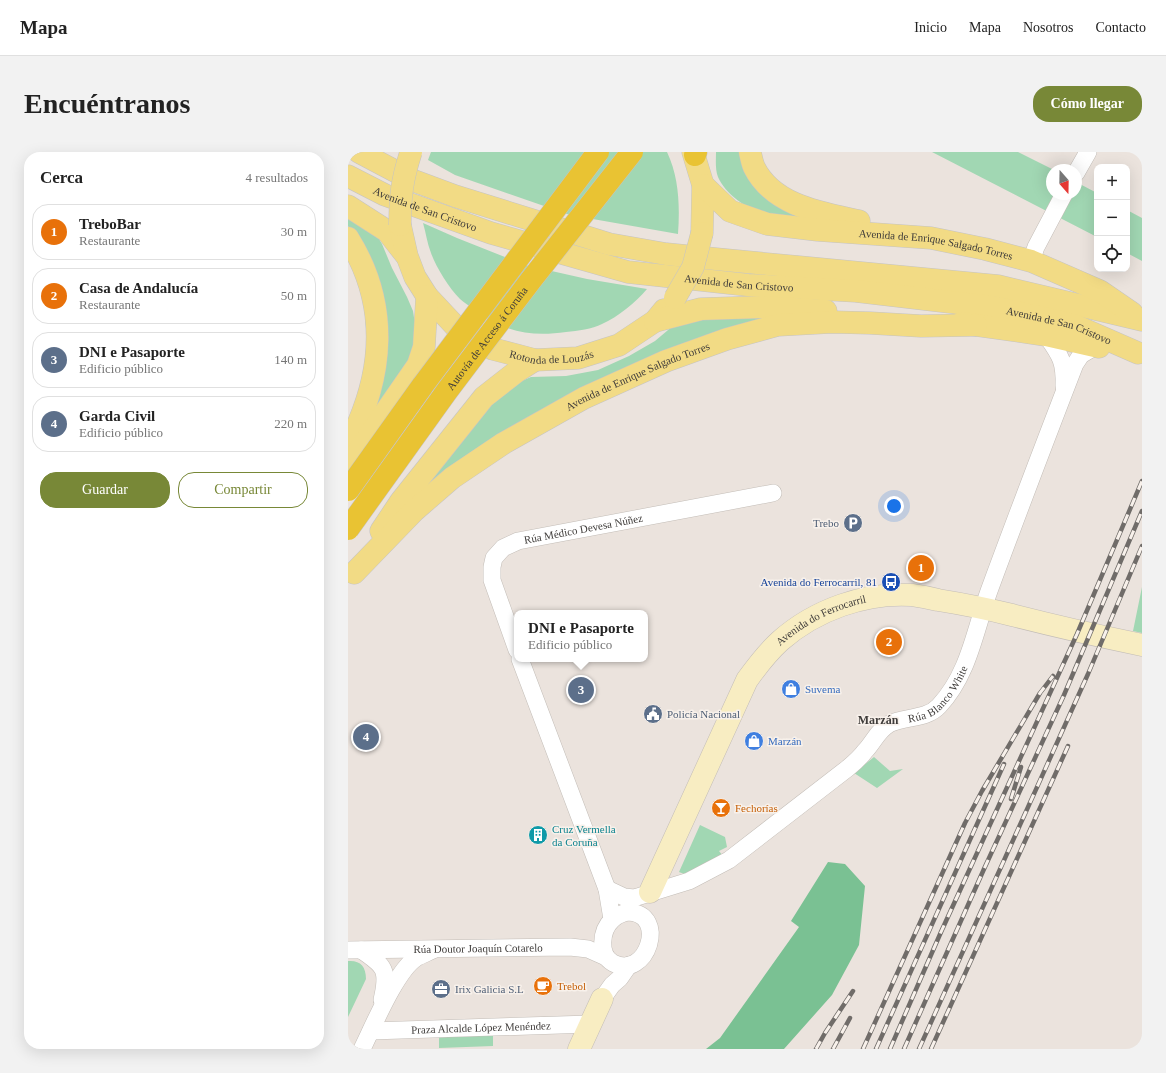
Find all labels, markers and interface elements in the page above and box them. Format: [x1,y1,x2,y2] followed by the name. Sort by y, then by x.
[20,17,68,38] text: Mapa
[914,20,947,35] text: Inicio
[969,20,1001,35] text: Mapa
[1023,20,1073,35] text: Nosotros
[1095,20,1146,35] text: Contacto
[1033,86,1142,122] button: Cómo llegar
[24,88,190,119] text: Encuéntranos
[1046,164,1082,200] north arrow
[1094,164,1130,272] map controls
[1094,164,1130,200] button: +
[40,168,83,187] text: Cerca
[246,170,308,185] text: 4 resultados
[371,184,479,234] street label: Avenida de San Cristovo
[1094,200,1130,236] button: −
[79,216,141,232] text: TreboBar
[51,224,57,239] text: 1
[281,224,307,239] text: 30 m
[858,227,1014,262] street label: Avenida de Enrique Salgado Torres
[79,233,140,248] text: Restaurante
[1094,236,1130,272] button: locate
[684,272,794,294] street label: Avenida de San Cristovo
[79,280,198,296] text: Casa de Andalucía
[444,284,530,392] street label: Autovía de Acceso á Coruña
[51,288,57,303] text: 2
[281,288,307,303] text: 50 m
[79,297,140,312] text: Restaurante
[1005,304,1114,347] street label: Avenida de San Cristovo
[564,340,711,413] street label: Avenida de Enrique Salgado Torres
[79,344,185,360] text: DNI e Pasaporte
[508,348,595,366] street label: Rotonda de Louzás
[51,352,57,367] text: 3
[274,352,307,367] text: 140 m
[79,361,163,376] text: Edificio público
[79,408,155,424] text: Garda Civil
[51,416,57,431] text: 4
[274,416,307,431] text: 220 m
[79,425,163,440] text: Edificio público
[40,472,170,508] button: Guardar
[178,472,308,508] button: Compartir
[884,496,904,516] your location
[523,512,644,546] street label: Rúa Médico Devesa Núñez
[842,512,864,534] parking icon: Trebo
[813,517,839,529] place label: Trebo
[908,553,934,583] pin: 1
[880,571,902,593] bus stop icon: Avenida do Ferrocarril, 81
[761,576,877,588] place label: Avenida do Ferrocarril, 81
[774,593,867,648] street label: Avenida do Ferrocarril
[514,610,648,662] popup
[528,620,634,636] text: DNI e Pasaporte
[876,627,902,657] pin: 2
[528,637,612,652] text: Edificio público
[907,664,970,724] street label: Rúa Blanco White
[568,675,594,705] pin: 3
[780,678,802,700] shop icon: Suvema
[805,683,841,695] place label: Suvema
[642,703,664,725] public building icon: Policía Nacional
[667,708,740,720] place label: Policía Nacional
[858,713,899,727] district label: Marzán
[353,722,379,752] pin: 4
[743,730,765,752] shop icon: Marzán
[768,735,802,747] place label: Marzán
[710,797,732,819] bar icon: Fechorías
[735,802,778,814] place label: Fechorías
[552,823,616,848] place label: Cruz Vermella da Coruña
[527,824,549,846] building icon: Cruz Vermella da Coruña
[413,941,543,955] street label: Rúa Doutor Joaquín Cotarelo
[532,975,554,997] cafe icon: Trebol
[430,978,452,1000] office icon: Irix Galicia S.L
[557,980,586,992] place label: Trebol
[455,983,524,995] place label: Irix Galicia S.L
[411,1019,551,1036] street label: Praza Alcalde López Menéndez

